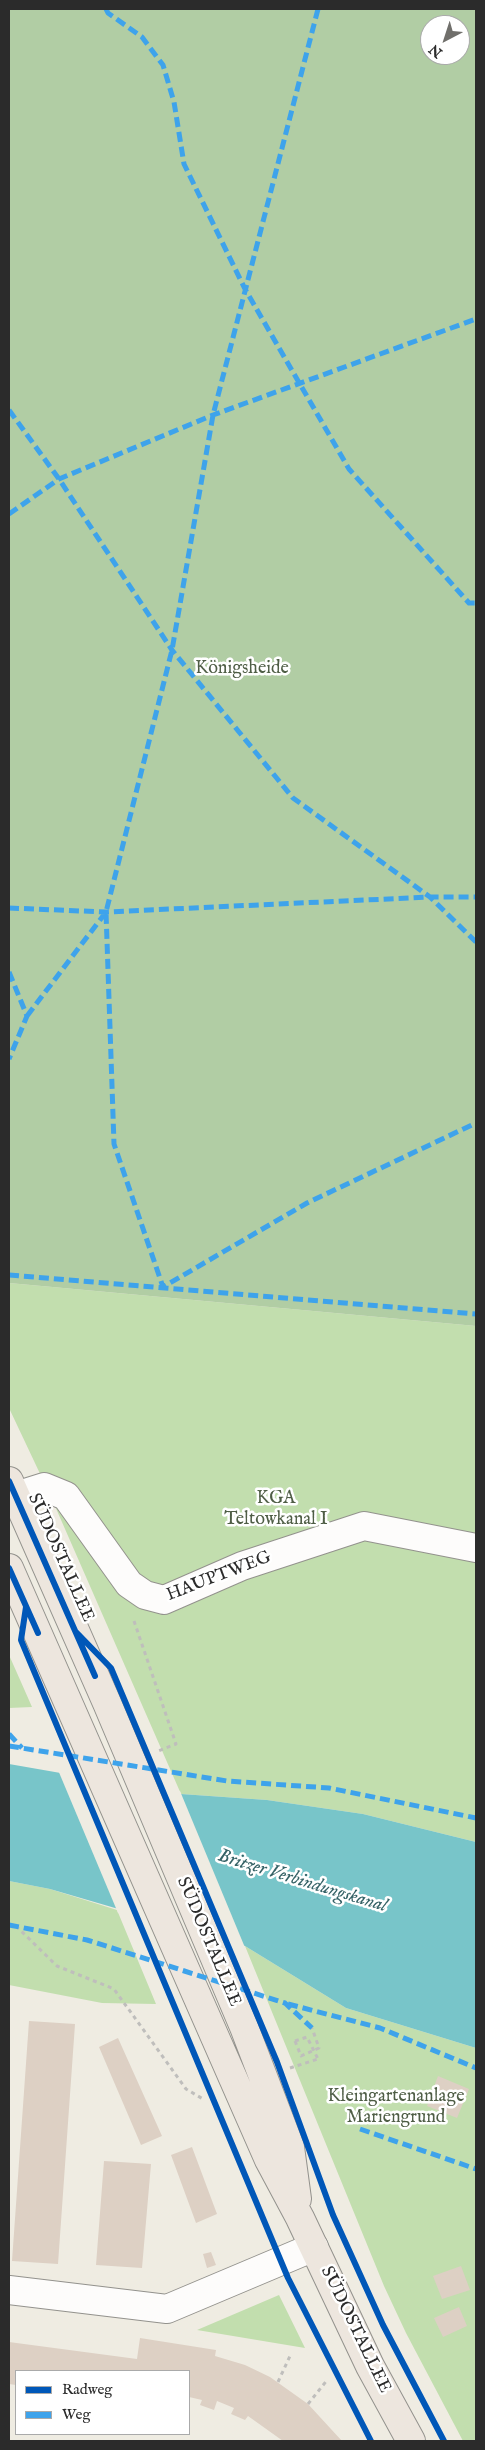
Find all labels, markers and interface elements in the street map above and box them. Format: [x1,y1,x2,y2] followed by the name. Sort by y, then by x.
[420,15,470,65] north arrow
[426,40,446,62] text: N
[195,658,289,680] park label: Königsheide
[224,1488,328,1530] park label: KGA Teltowkanal I
[22,1490,98,1626] street label: SÜDOSTALLEE
[164,1547,274,1607] street label: HAUPTWEG
[215,1845,389,1919] water label: Britzer Verbindungskanal
[171,1874,245,2010] street label: SÜDOSTALLEE
[328,2086,464,2128] park label: Kleingartenanlage Mariengrund
[315,2263,395,2397] street label: SÜDOSTALLEE
[15,2370,190,2435] legend
[62,2380,113,2399] text: Radweg
[62,2405,91,2424] text: Weg

